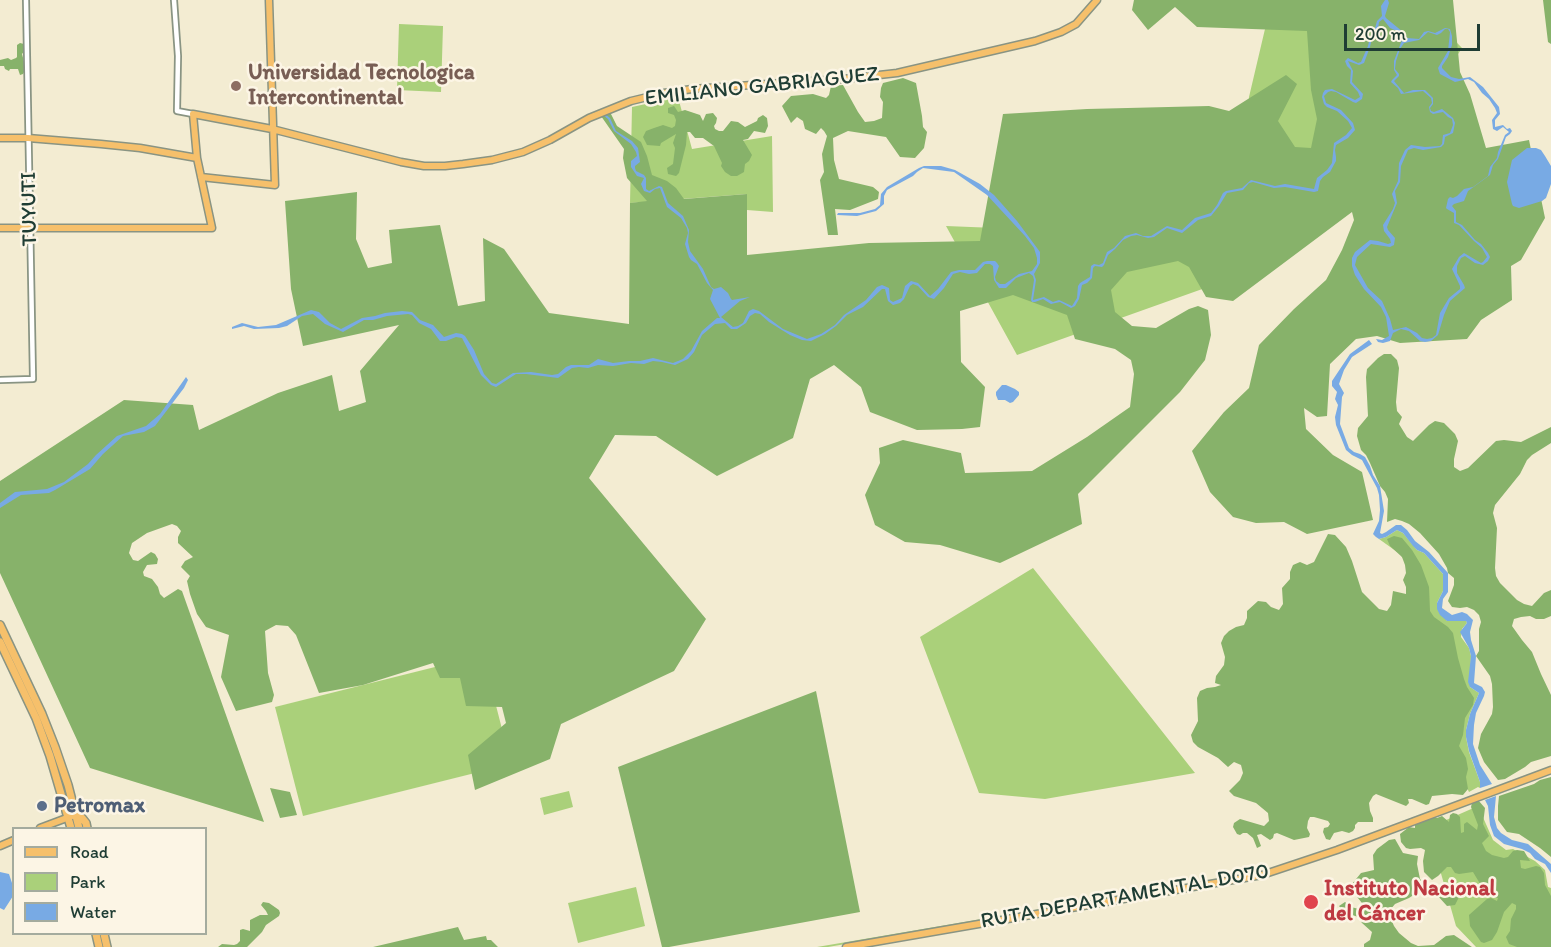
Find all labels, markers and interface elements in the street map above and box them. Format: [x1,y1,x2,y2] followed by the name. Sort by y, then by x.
[1347,12,1484,50] scale bar
[1355,23,1406,45] text: 200 m
[248,60,475,112] place label: Universidad Tecnologica Intercontinental
[644,62,880,112] street label: EMILIANO GABRIAGUEZ
[229,79,243,93] marker: Universidad Tecnologica Intercontinental
[16,171,44,247] street label: TUYUTI
[54,793,145,819] place label: Petromax
[35,799,49,813] marker: Petromax
[12,827,207,935] legend
[70,841,109,863] text: Road
[979,859,1271,935] street label: RUTA DEPARTAMENTAL D070
[70,871,105,893] text: Park
[1324,876,1496,927] place label: Instituto Nacional del Cáncer
[1302,893,1320,911] marker: Instituto Nacional del Cáncer
[70,901,116,923] text: Water

